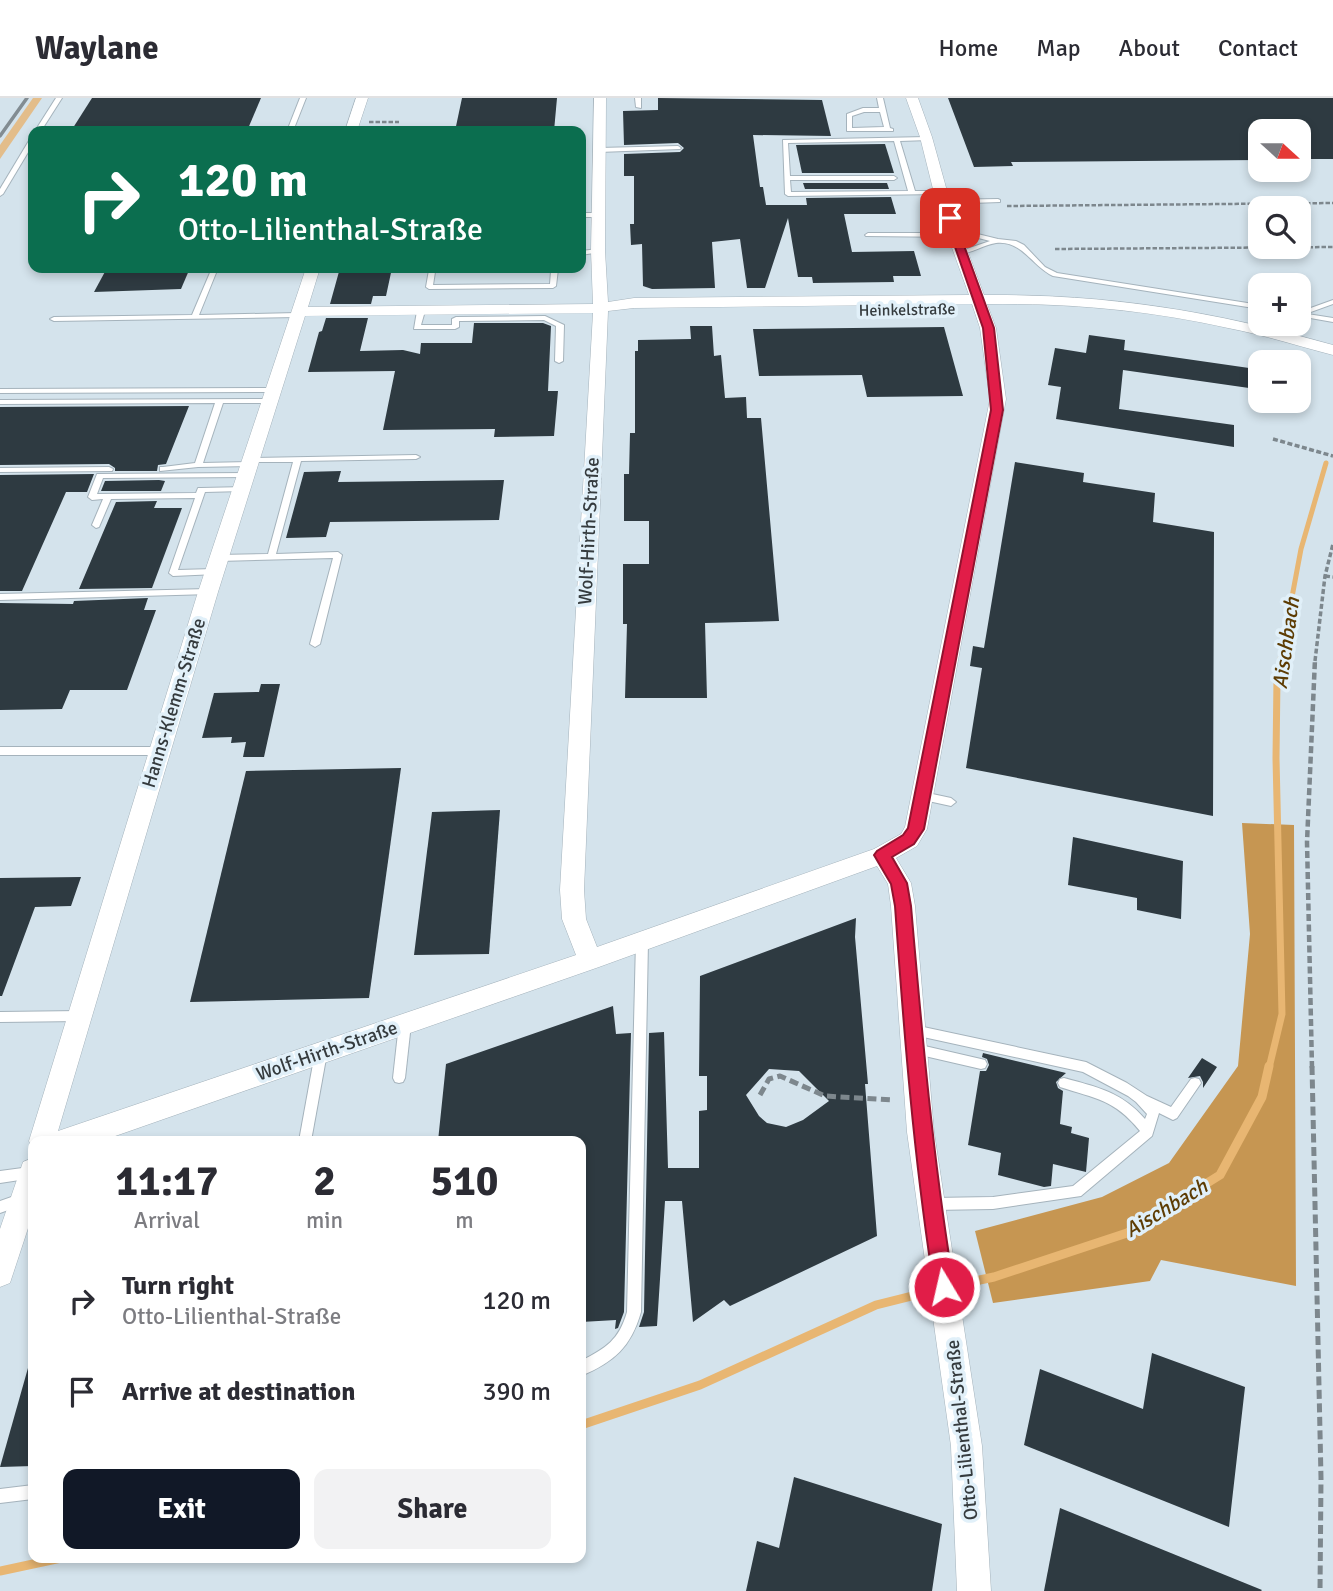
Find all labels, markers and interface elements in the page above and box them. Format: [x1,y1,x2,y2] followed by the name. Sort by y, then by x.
[35,28,159,69] text: Waylane
[938,33,998,63] text: Home
[1036,33,1081,63] text: Map
[1119,33,1180,63] text: About
[1218,33,1298,63] text: Contact
[1248,119,1311,182] north arrow
[1248,119,1311,413] map controls
[178,150,308,210] text: 120 m
[63,154,154,245] icon: right
[920,188,980,248] pin
[1248,196,1311,259] button: search
[931,199,969,237] icon: arrive
[178,210,483,249] text: Otto-Lilienthal-Straße
[1248,273,1311,336] button: +
[858,299,956,321] street label: Heinkelstraße
[1248,350,1311,413] button: −
[573,457,605,605] street label: Wolf-Hirth-Straße
[1267,595,1305,690] water label: Aischbach
[137,615,211,791] street label: Hanns-Klemm-Straße
[253,1016,401,1086] street label: Wolf-Hirth-Straße
[115,1156,219,1207] text: 11:17
[313,1156,336,1207] text: 2
[430,1156,499,1207] text: 510
[1120,1173,1213,1243] water label: Aischbach
[134,1206,200,1235] text: Arrival
[306,1206,343,1235] text: min
[455,1206,474,1235] text: m
[907,1250,981,1324] position arrow
[122,1270,234,1302] text: Turn right
[63,1282,101,1320] icon: right
[482,1285,551,1317] text: 120 m
[122,1302,341,1331] text: Otto-Lilienthal-Straße
[941,1339,983,1521] street label: Otto-Lilienthal-Straße
[63,1373,101,1411] icon: arrive
[122,1376,355,1408] text: Arrive at destination
[482,1376,551,1408] text: 390 m
[63,1469,300,1549] button: Exit
[314,1469,551,1549] button: Share

